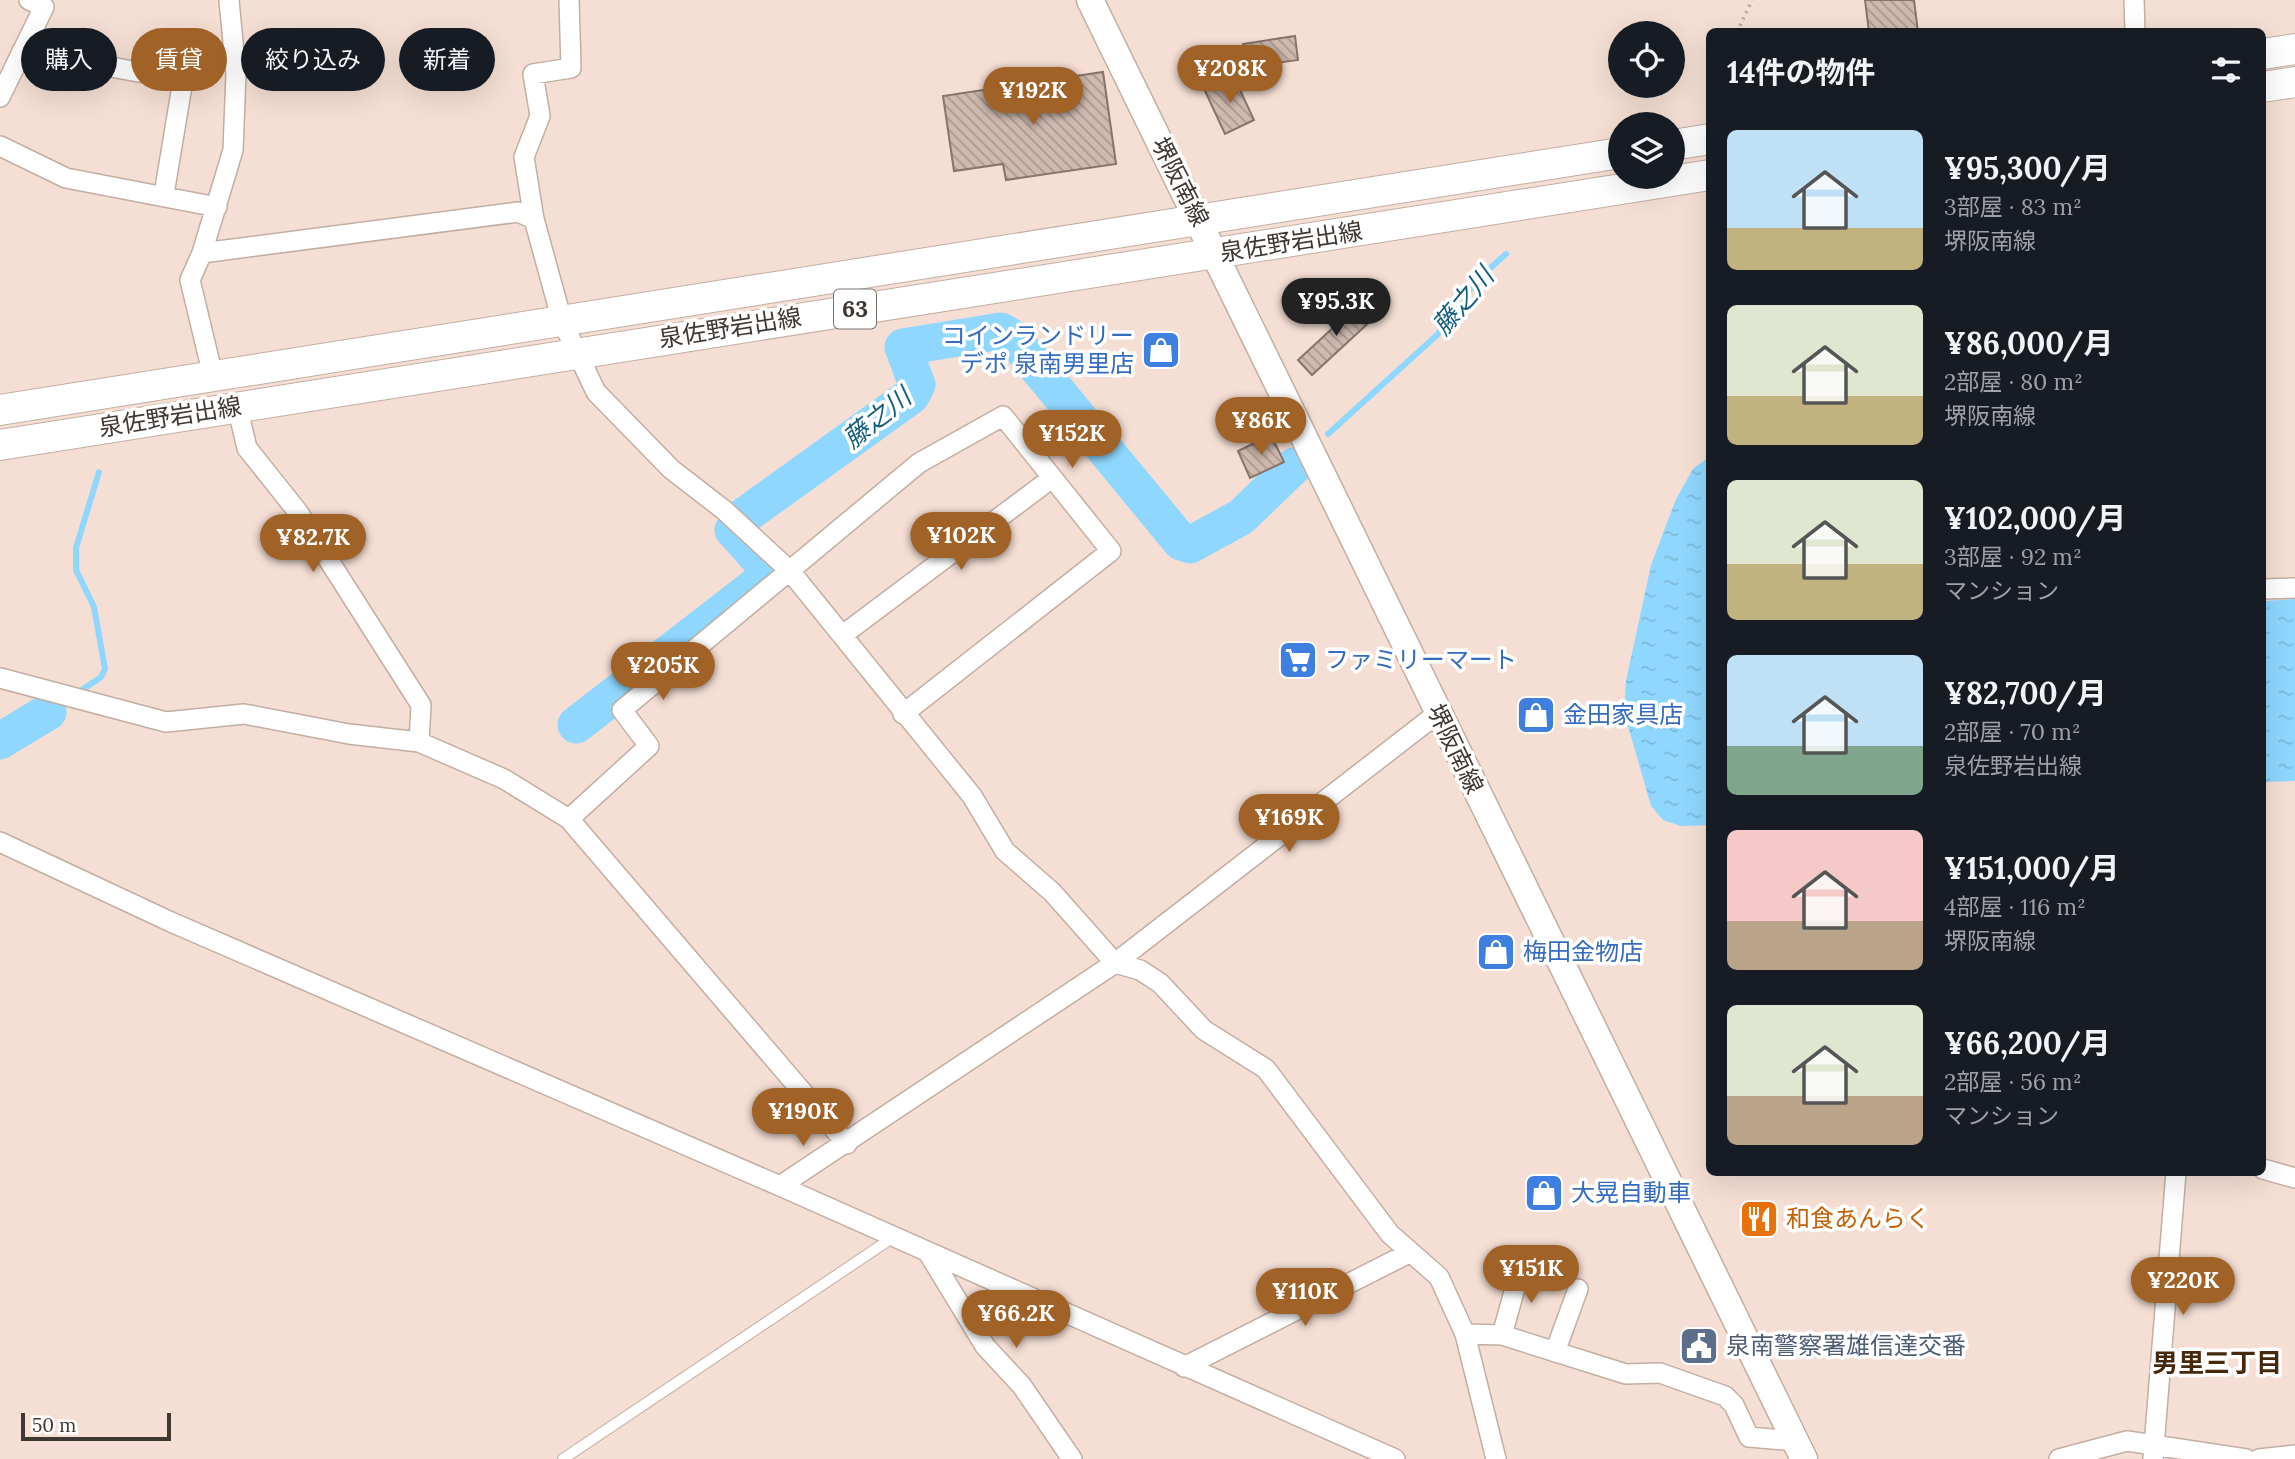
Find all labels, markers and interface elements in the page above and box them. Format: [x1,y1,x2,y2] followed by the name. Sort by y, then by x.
[1608,21,1685,189] map controls
[1608,21,1685,98] button: locate
[21,28,117,91] chip: 購入
[131,28,227,91] chip: 賃貸
[241,28,385,91] chip: 絞り込み
[399,28,495,91] chip: 新着
[1181,46,1279,105] pin: ¥208K
[2207,51,2245,89] icon: filters
[1193,53,1267,82] text: ¥208K
[1727,53,1876,91] text: 14件の物件
[984,68,1082,127] pin: ¥192K
[999,75,1067,104] text: ¥192K
[1608,112,1685,189] button: layers
[1145,132,1216,232] street label: 堺阪南線
[1944,149,2111,187] text: ¥95,300/月
[1783,158,1867,242] icon: home
[1944,192,2082,221] text: 3部屋 · 83 m²
[1217,215,1364,268] street label: 泉佐野岩出線
[1944,226,2036,255] text: 堺阪南線
[1425,258,1502,341] water label: 藤之川
[1279,278,1393,338] pin: ¥95.3K
[1298,286,1374,315] text: ¥95.3K
[834,290,876,328] road number: 63
[656,301,803,354] street label: 泉佐野岩出線
[942,320,1134,379] place label: コインランドリー デポ 泉南男里店
[1944,324,2113,362] text: ¥86,000/月
[1140,329,1182,371] shop icon: コインランドリー デポ 泉南男里店
[1783,333,1867,417] icon: home
[1944,367,2083,396] text: 2部屋 · 80 m²
[836,378,920,455] water label: 藤之川
[96,390,243,443] street label: 泉佐野岩出線
[1220,398,1302,457] pin: ¥86K
[1944,401,2036,430] text: 堺阪南線
[1231,405,1291,434] text: ¥86K
[1023,410,1121,470] pin: ¥152K
[1039,418,1106,447] text: ¥152K
[1944,499,2126,537] text: ¥102,000/月
[1783,508,1867,592] icon: home
[912,512,1010,572] pin: ¥102K
[256,514,370,574] pin: ¥82.7K
[926,520,996,549] text: ¥102K
[276,522,350,551] text: ¥82.7K
[1944,542,2082,571] text: 3部屋 · 92 m²
[1944,576,2059,605] text: マンション
[1277,639,1319,681] supermarket icon: ファミリーマート
[614,642,712,702] pin: ¥205K
[1325,644,1517,675] place label: ファミリーマート
[627,650,699,679] text: ¥205K
[1944,674,2107,712] text: ¥82,700/月
[1783,683,1867,767] icon: home
[1515,694,1557,736] shop icon: 金田家具店
[1420,699,1490,799] street label: 堺阪南線
[1563,699,1683,730] place label: 金田家具店
[1944,717,2081,746] text: 2部屋 · 70 m²
[1944,751,2082,780] text: 泉佐野岩出線
[1240,794,1338,854] pin: ¥169K
[1255,802,1323,831] text: ¥169K
[1944,849,2120,887] text: ¥151,000/月
[1783,858,1867,942] icon: home
[1944,892,2086,921] text: 4部屋 · 116 m²
[1944,926,2036,955] text: 堺阪南線
[1475,931,1517,973] shop icon: 梅田金物店
[1523,936,1643,967] place label: 梅田金物店
[1944,1024,2111,1062] text: ¥66,200/月
[1783,1033,1867,1117] icon: home
[1944,1067,2082,1096] text: 2部屋 · 56 m²
[754,1088,852,1148] pin: ¥190K
[768,1096,838,1125] text: ¥190K
[1944,1101,2059,1130] text: マンション
[1523,1172,1565,1214] shop icon: 大晃自動車
[1571,1177,1691,1208] place label: 大晃自動車
[1738,1198,1780,1240] restaurant icon: 和食あんらく
[1786,1203,1930,1234] place label: 和食あんらく
[1482,1246,1580,1305] pin: ¥151K
[1499,1253,1563,1282] text: ¥151K
[2134,1258,2232,1317] pin: ¥220K
[2147,1265,2219,1294] text: ¥220K
[1256,1268,1354,1328] pin: ¥110K
[1272,1276,1338,1305] text: ¥110K
[959,1290,1073,1350] pin: ¥66.2K
[977,1298,1055,1327] text: ¥66.2K
[1678,1325,1720,1367] public building icon: 泉南警察署雄信達交番
[1726,1330,1966,1361] place label: 泉南警察署雄信達交番
[2152,1346,2282,1379] district label: 男里三丁目
[21,1410,172,1442] scale bar
[32,1413,76,1437] text: 50 m

